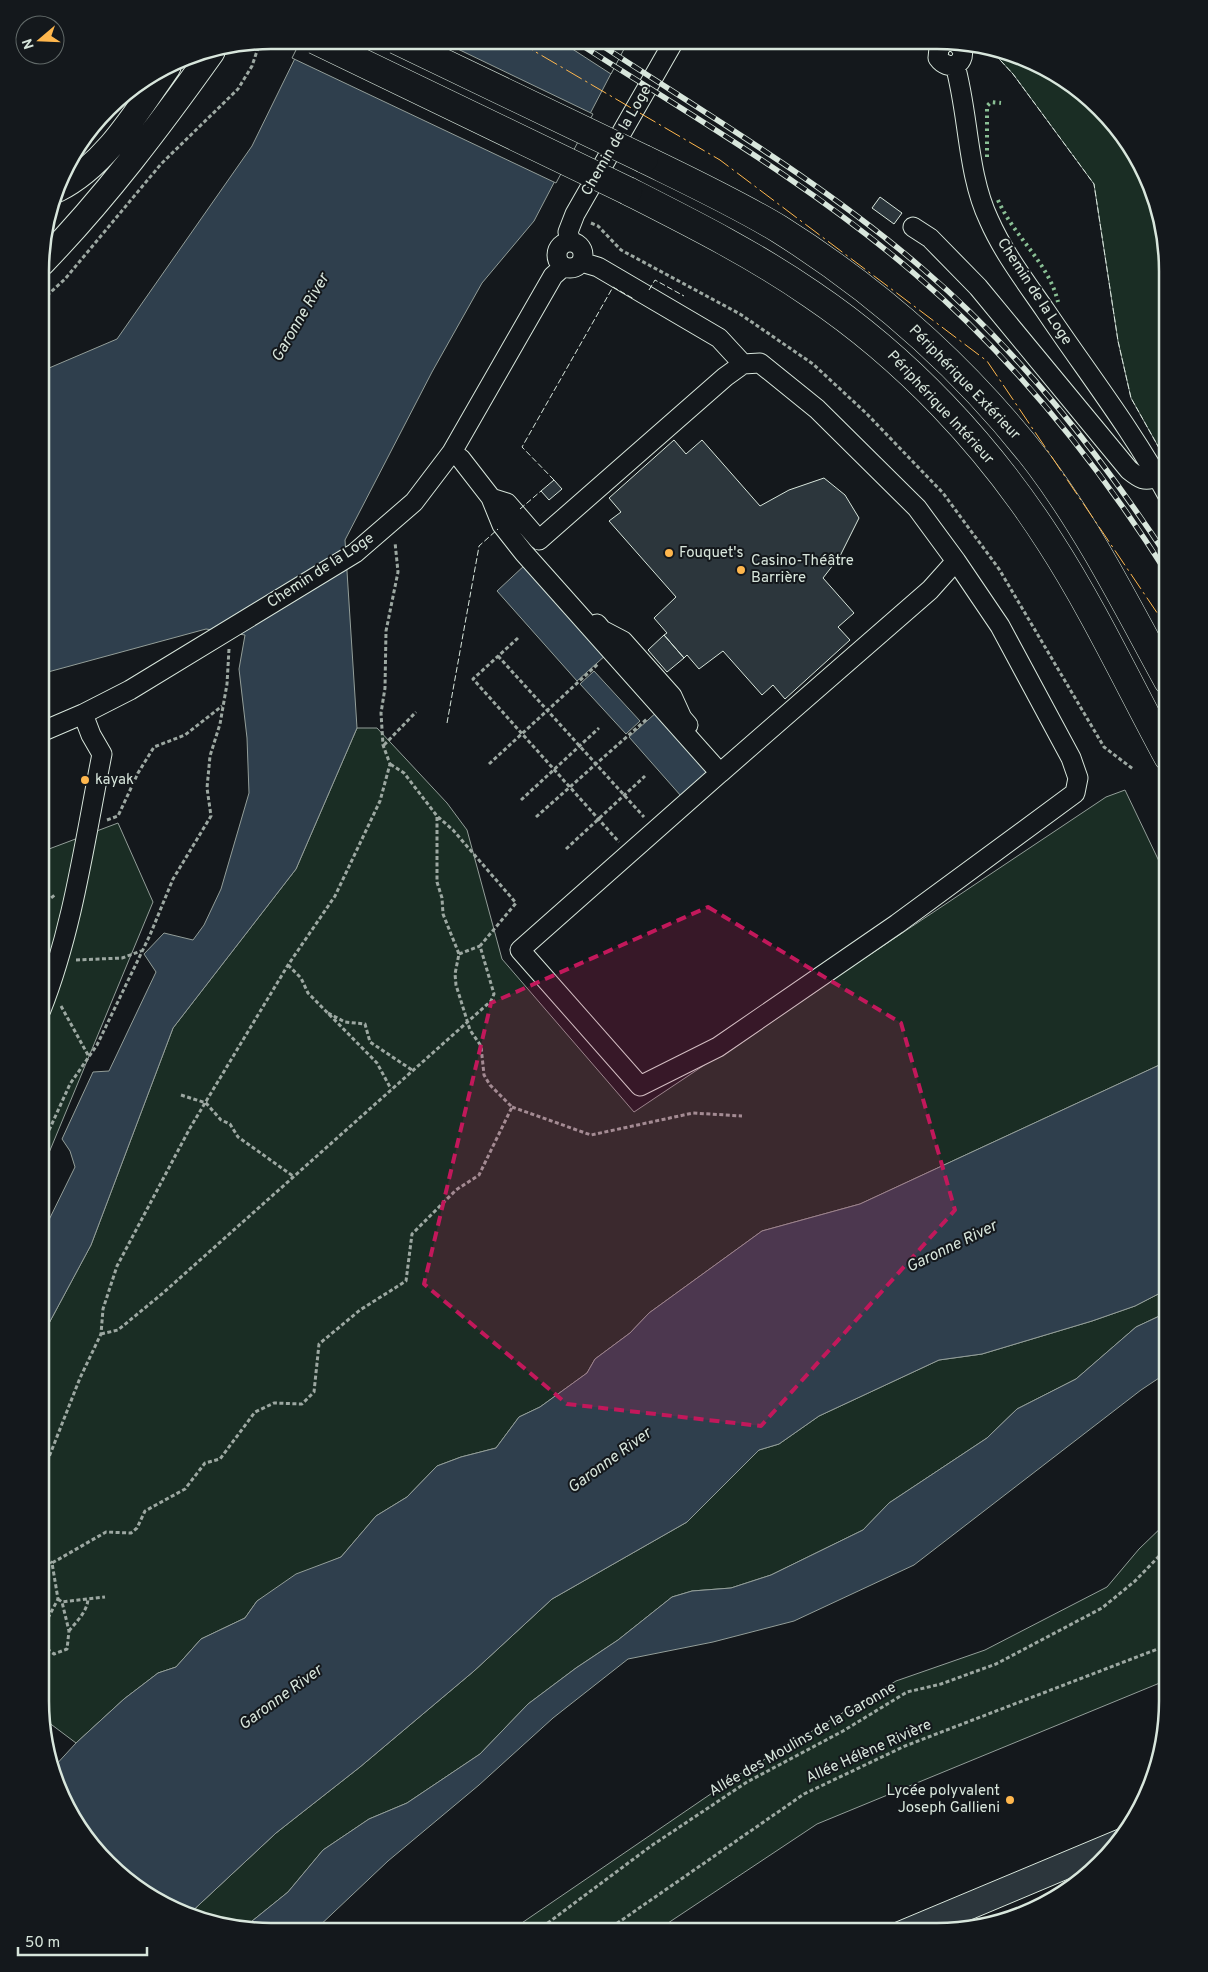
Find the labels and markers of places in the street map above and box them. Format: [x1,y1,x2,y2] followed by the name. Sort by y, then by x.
[679,544,744,563] place label: Fouquet's
[663,547,675,559] marker: Fouquet's
[751,552,854,588] place label: Casino-Théâtre Barrière
[735,564,747,576] marker: Casino-Théâtre Barrière
[95,771,134,790] place label: kayak
[79,774,91,786] marker: kayak
[886,1782,1000,1818] place label: Lycée polyvalent Joseph Gallieni
[1004,1794,1016,1806] marker: Lycée polyvalent Joseph Gallieni

